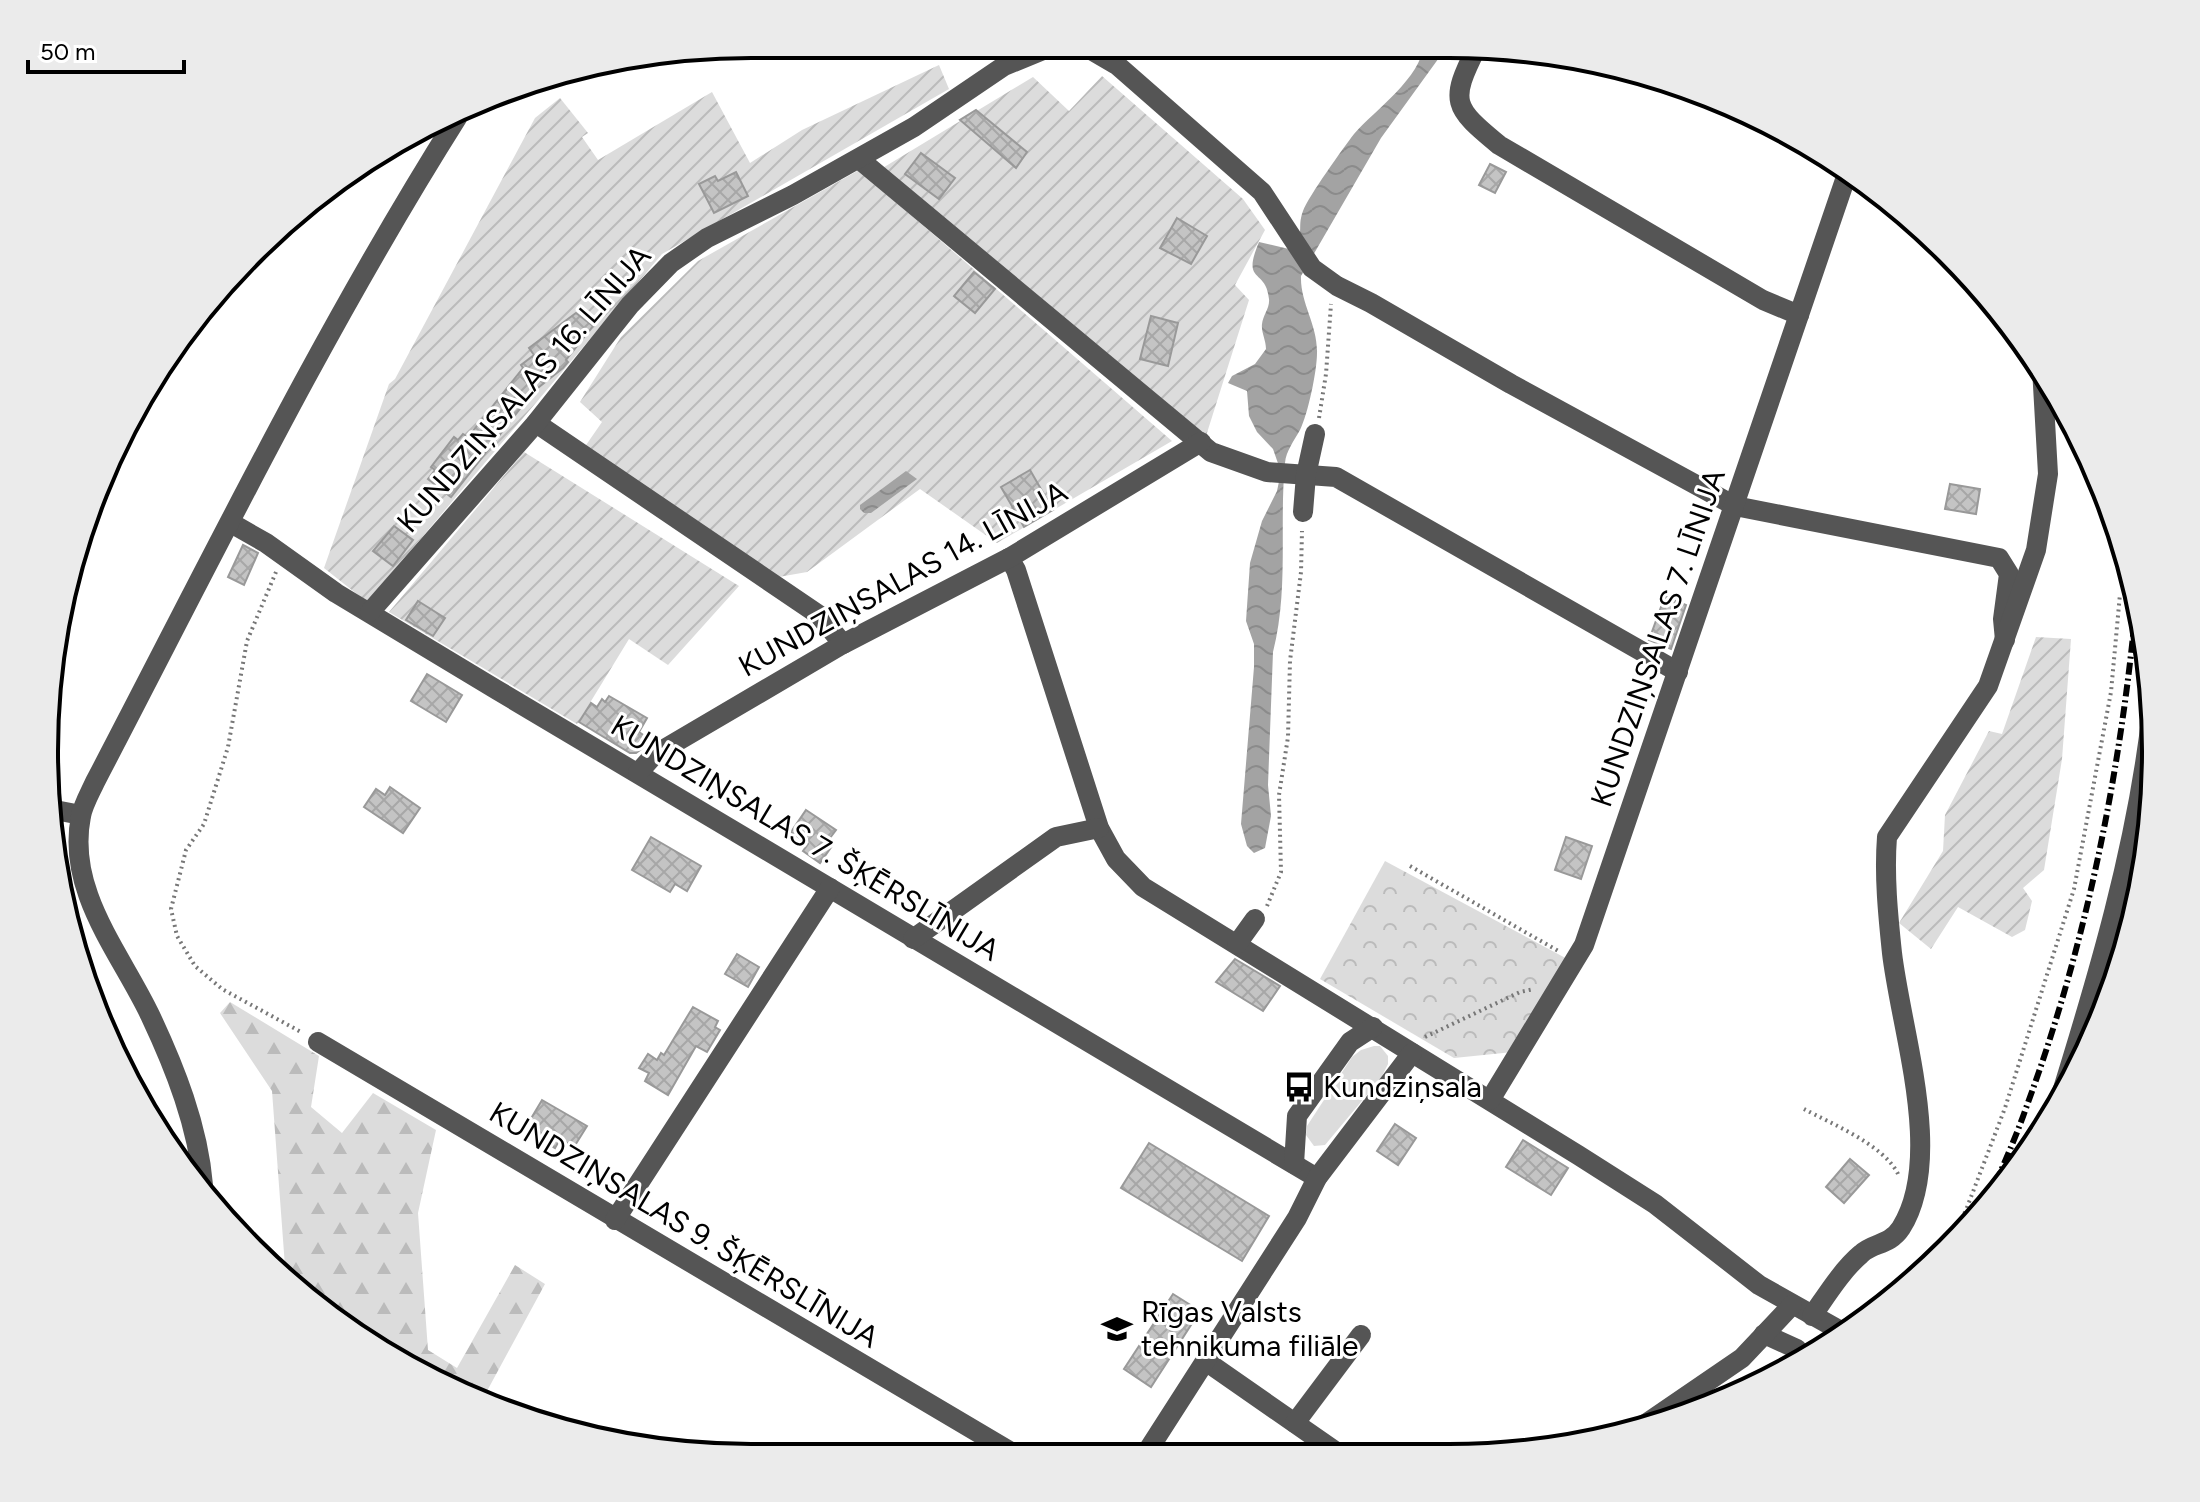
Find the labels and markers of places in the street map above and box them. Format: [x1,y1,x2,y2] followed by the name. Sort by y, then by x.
[1323,1068,1482,1105] place label: Kundziņsala
[1282,1070,1316,1104] bus stop icon: Kundziņsala
[1141,1293,1358,1364] place label: Rīgas Valsts tehnikuma filiāle
[1100,1312,1134,1346] school or university icon: Rīgas Valsts tehnikuma filiāle

